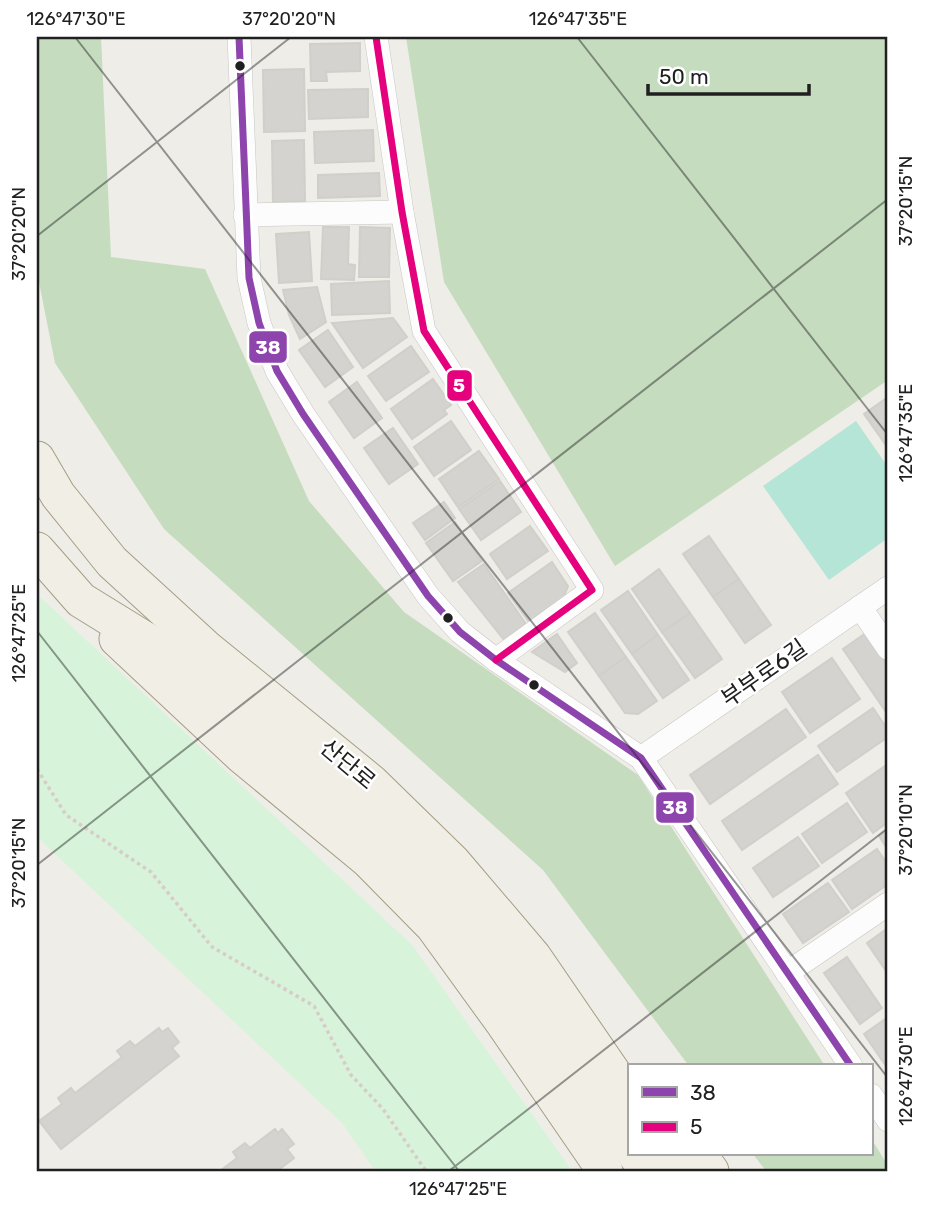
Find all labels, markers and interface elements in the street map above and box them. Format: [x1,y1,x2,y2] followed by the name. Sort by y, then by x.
[26,8,126,30] text: 126°47'30"E
[242,8,336,30] text: 37°20'20"N
[529,8,627,30] text: 126°47'35"E
[648,52,810,96] scale bar
[233,59,247,73] unlabelled marker
[659,64,709,89] text: 50 m
[895,156,917,246] text: 37°20'15"N
[8,187,30,281] text: 37°20'20"N
[248,330,288,364] line badge: 38
[255,336,281,359] text: 38
[446,369,473,402] line badge: 5
[453,374,465,397] text: 5
[895,384,917,482] text: 126°47'35"E
[8,584,30,682] text: 126°47'25"E
[441,611,455,625] unlabelled marker
[716,633,812,713] street label: 부부로6길
[527,678,541,692] unlabelled marker
[315,733,381,795] street label: 산단로
[895,784,917,876] text: 37°20'10"N
[655,791,695,824] line badge: 38
[662,796,688,819] text: 38
[8,818,30,908] text: 37°20'15"N
[895,1026,917,1126] text: 126°47'30"E
[628,1064,872,1156] legend
[690,1080,716,1105] text: 38
[690,1114,702,1139] text: 5
[409,1178,507,1200] text: 126°47'25"E

